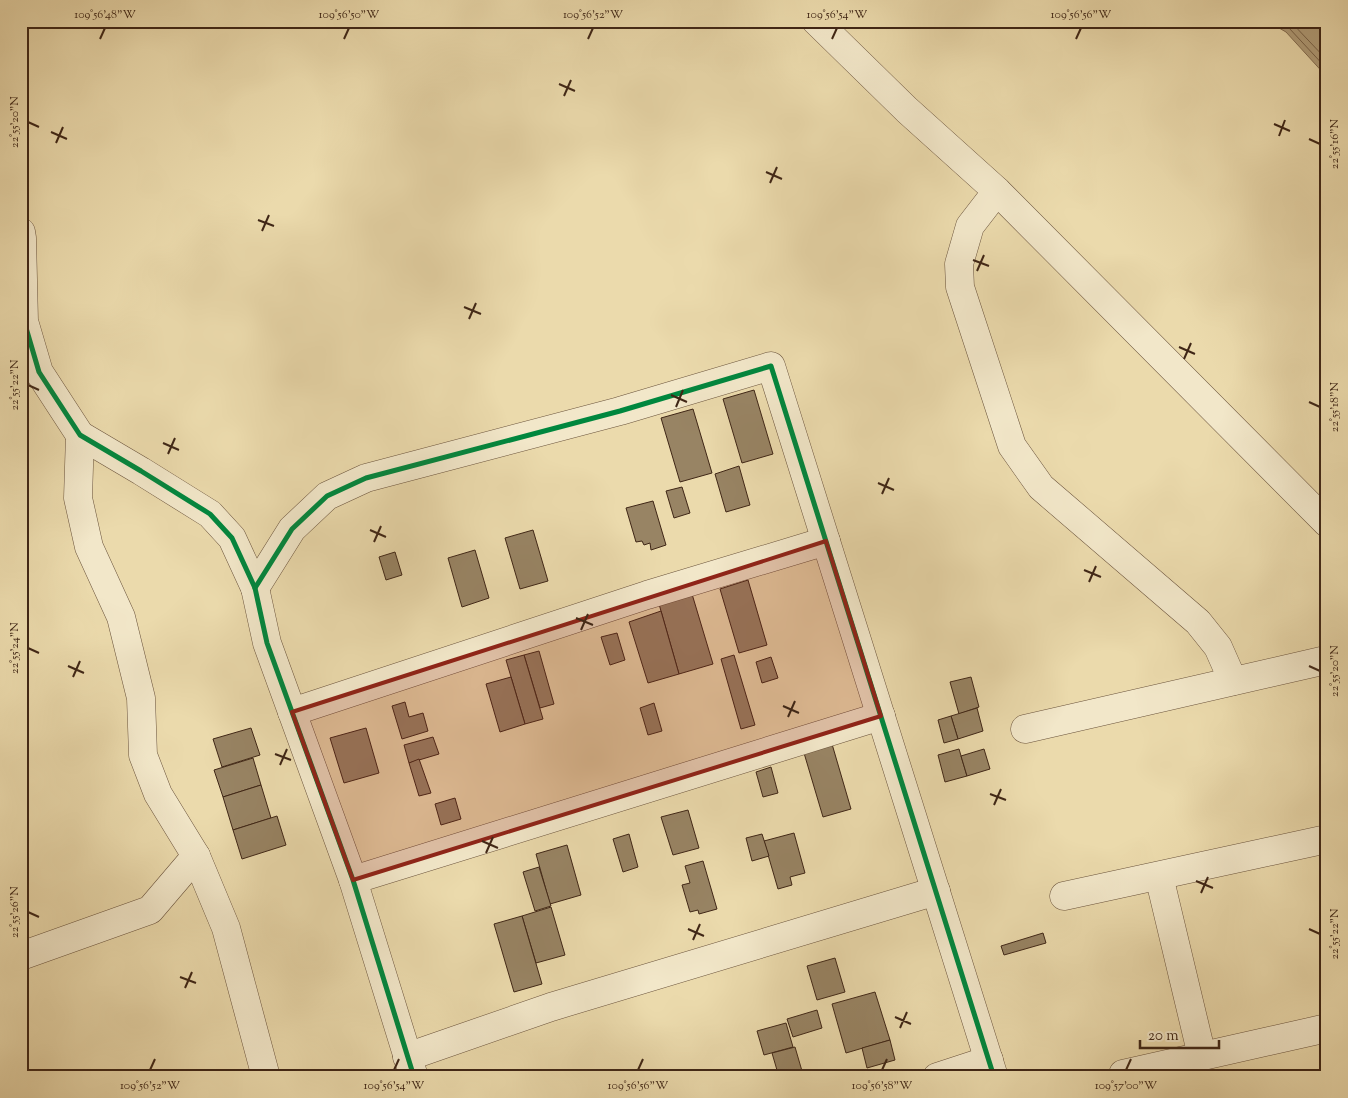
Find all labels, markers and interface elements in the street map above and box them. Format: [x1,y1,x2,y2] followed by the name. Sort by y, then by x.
[74,6,136,24] text: 109°56'48"W
[319,6,380,24] text: 109°56'50"W
[563,6,624,24] text: 109°56'52"W
[807,6,868,24] text: 109°56'54"W
[1051,6,1112,24] text: 109°56'56"W
[6,96,24,148] text: 22°55'20"N
[1326,118,1344,169] text: 22°55'16"N
[6,359,24,411] text: 22°55'22"N
[1326,381,1344,432] text: 22°55'18"N
[6,622,24,674] text: 22°55'24"N
[1326,645,1344,697] text: 22°55'20"N
[6,886,24,938] text: 22°55'26"N
[1326,908,1344,960] text: 22°55'22"N
[1140,1018,1219,1050] scale bar
[1148,1026,1179,1047] text: 20 m
[120,1077,181,1095] text: 109°56'52"W
[364,1077,425,1095] text: 109°56'54"W
[608,1077,669,1095] text: 109°56'56"W
[852,1077,913,1095] text: 109°56'58"W
[1095,1077,1158,1095] text: 109°57'00"W

